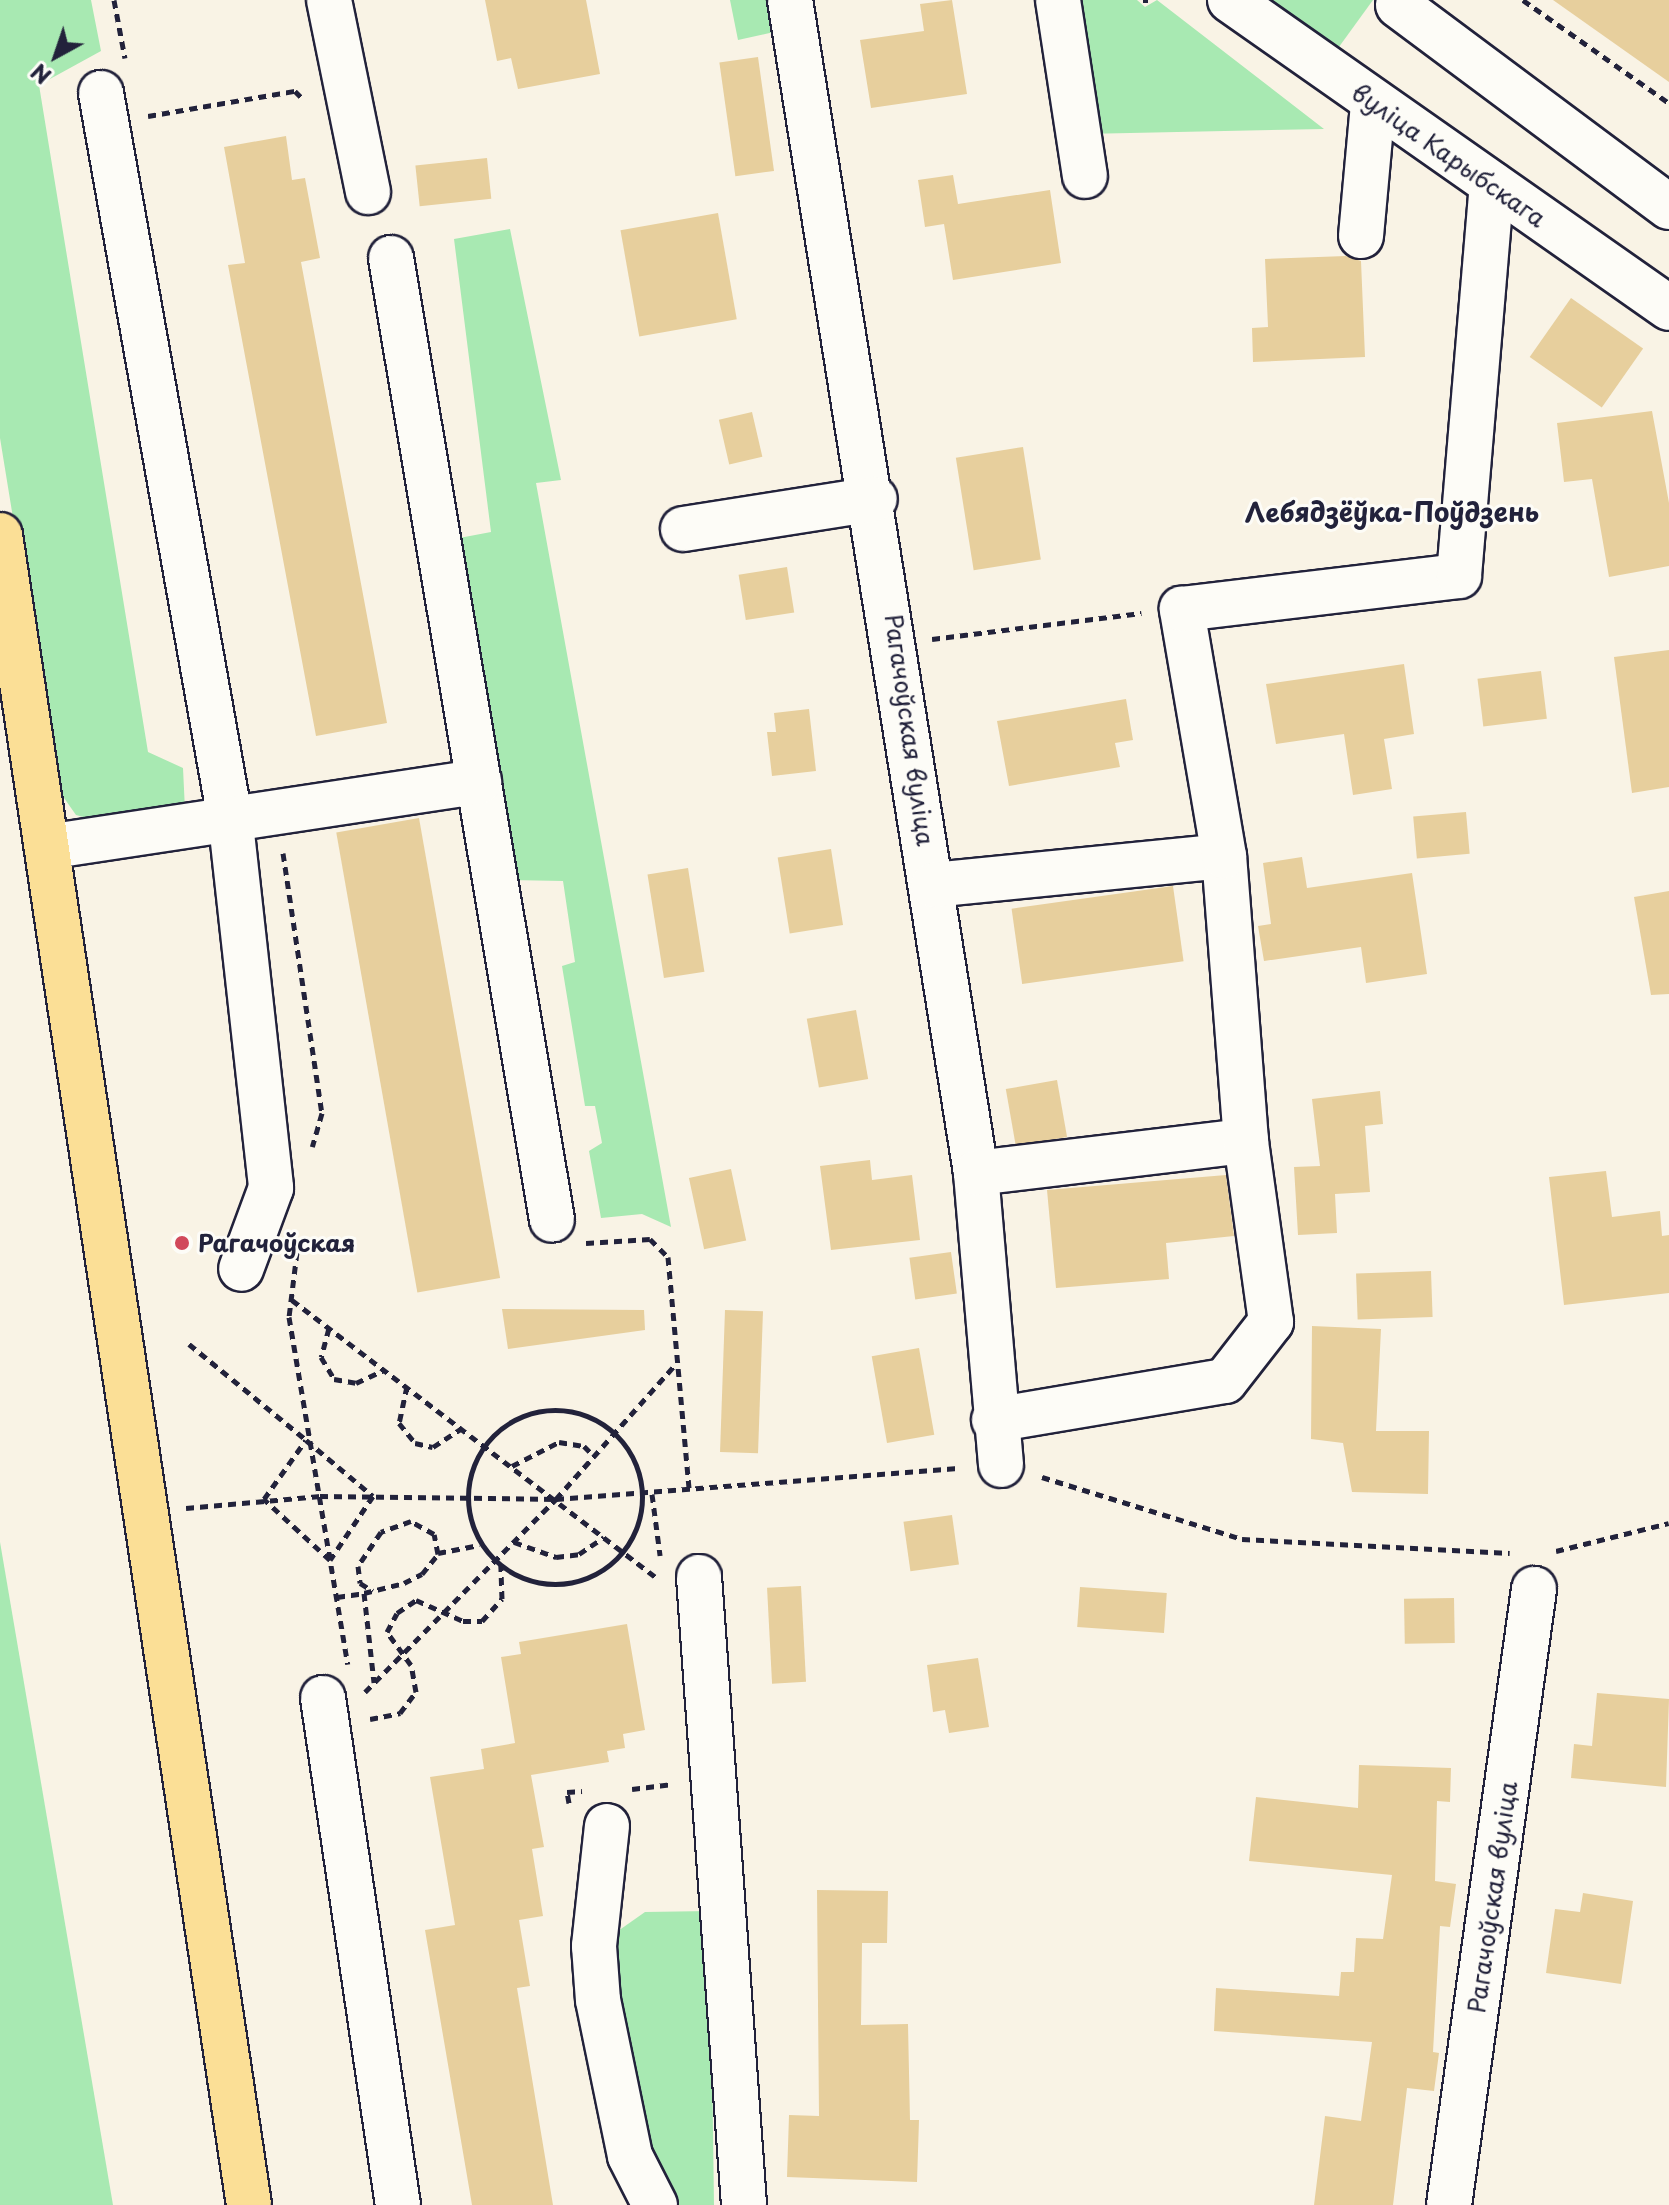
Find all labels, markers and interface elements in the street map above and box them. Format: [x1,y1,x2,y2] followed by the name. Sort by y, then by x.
[16,16,96,96] north arrow
[23,57,58,93] text: N
[1347,77,1551,233] street label: вуліца Карыбскага
[1245,496,1539,528] district label: Лебядзёўка-Поўдзень
[879,612,941,848] street label: Рагачоўская вуліца
[198,1229,355,1257] place label: Рагачоўская
[173,1234,191,1252] marker: Рагачоўская
[1461,1779,1523,2015] street label: Рагачоўская вуліца

